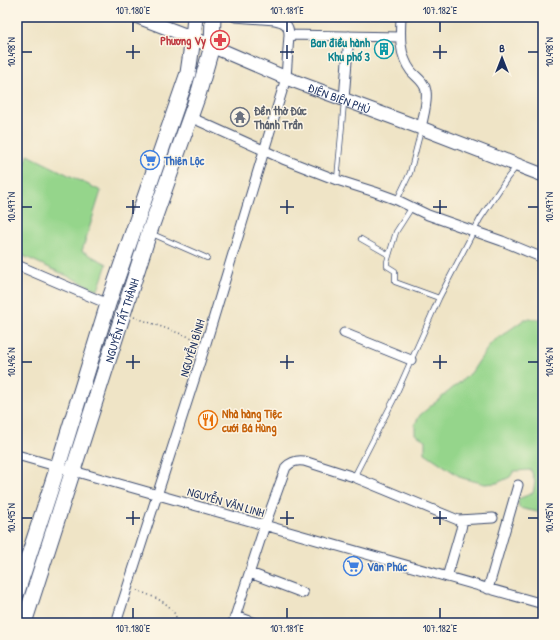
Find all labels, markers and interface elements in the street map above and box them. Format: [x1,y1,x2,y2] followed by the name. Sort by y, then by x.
[116,4,151,17] text: 107.180°E
[270,4,304,17] text: 107.181°E
[423,4,458,17] text: 107.182°E
[209,29,231,51] pharmacy icon: Phương Vy
[160,32,206,50] place label: Phương Vy
[310,34,371,66] place label: Ban điều hành Khu phố 3
[5,37,18,67] text: 10.498°N
[543,37,556,67] text: 10.498°N
[373,38,395,60] building icon: Ban điều hành Khu phố 3
[482,38,522,78] north arrow
[499,41,505,55] text: B
[306,78,373,117] street label: ĐIỆN BIÊN PHỦ
[253,102,307,133] place label: Đền thờ Đức Thánh Trần
[229,106,251,128] temple icon: Đền thờ Đức Thánh Trần
[139,149,161,171] supermarket icon: Thiên Lộc
[163,152,205,169] place label: Thiên Lộc
[5,192,18,222] text: 10.497°N
[543,192,556,222] text: 10.497°N
[100,276,143,364] street label: NGUYỄN TẤT THÀNH
[175,317,209,379] street label: NGUYỄN BÌNH
[5,347,18,377] text: 10.496°N
[543,347,556,377] text: 10.496°N
[222,405,282,437] place label: Nhà hàng Tiệc cưới Bá Hùng
[197,409,219,431] restaurant icon: Nhà hàng Tiệc cưới Bá Hùng
[185,483,267,521] street label: NGUYỄN VĂN LINH
[5,503,18,533] text: 10.495°N
[543,503,556,533] text: 10.495°N
[342,555,364,577] supermarket icon: Vân Phúc
[367,558,407,575] place label: Vân Phúc
[116,622,151,635] text: 107.180°E
[270,622,304,635] text: 107.181°E
[423,622,458,635] text: 107.182°E

